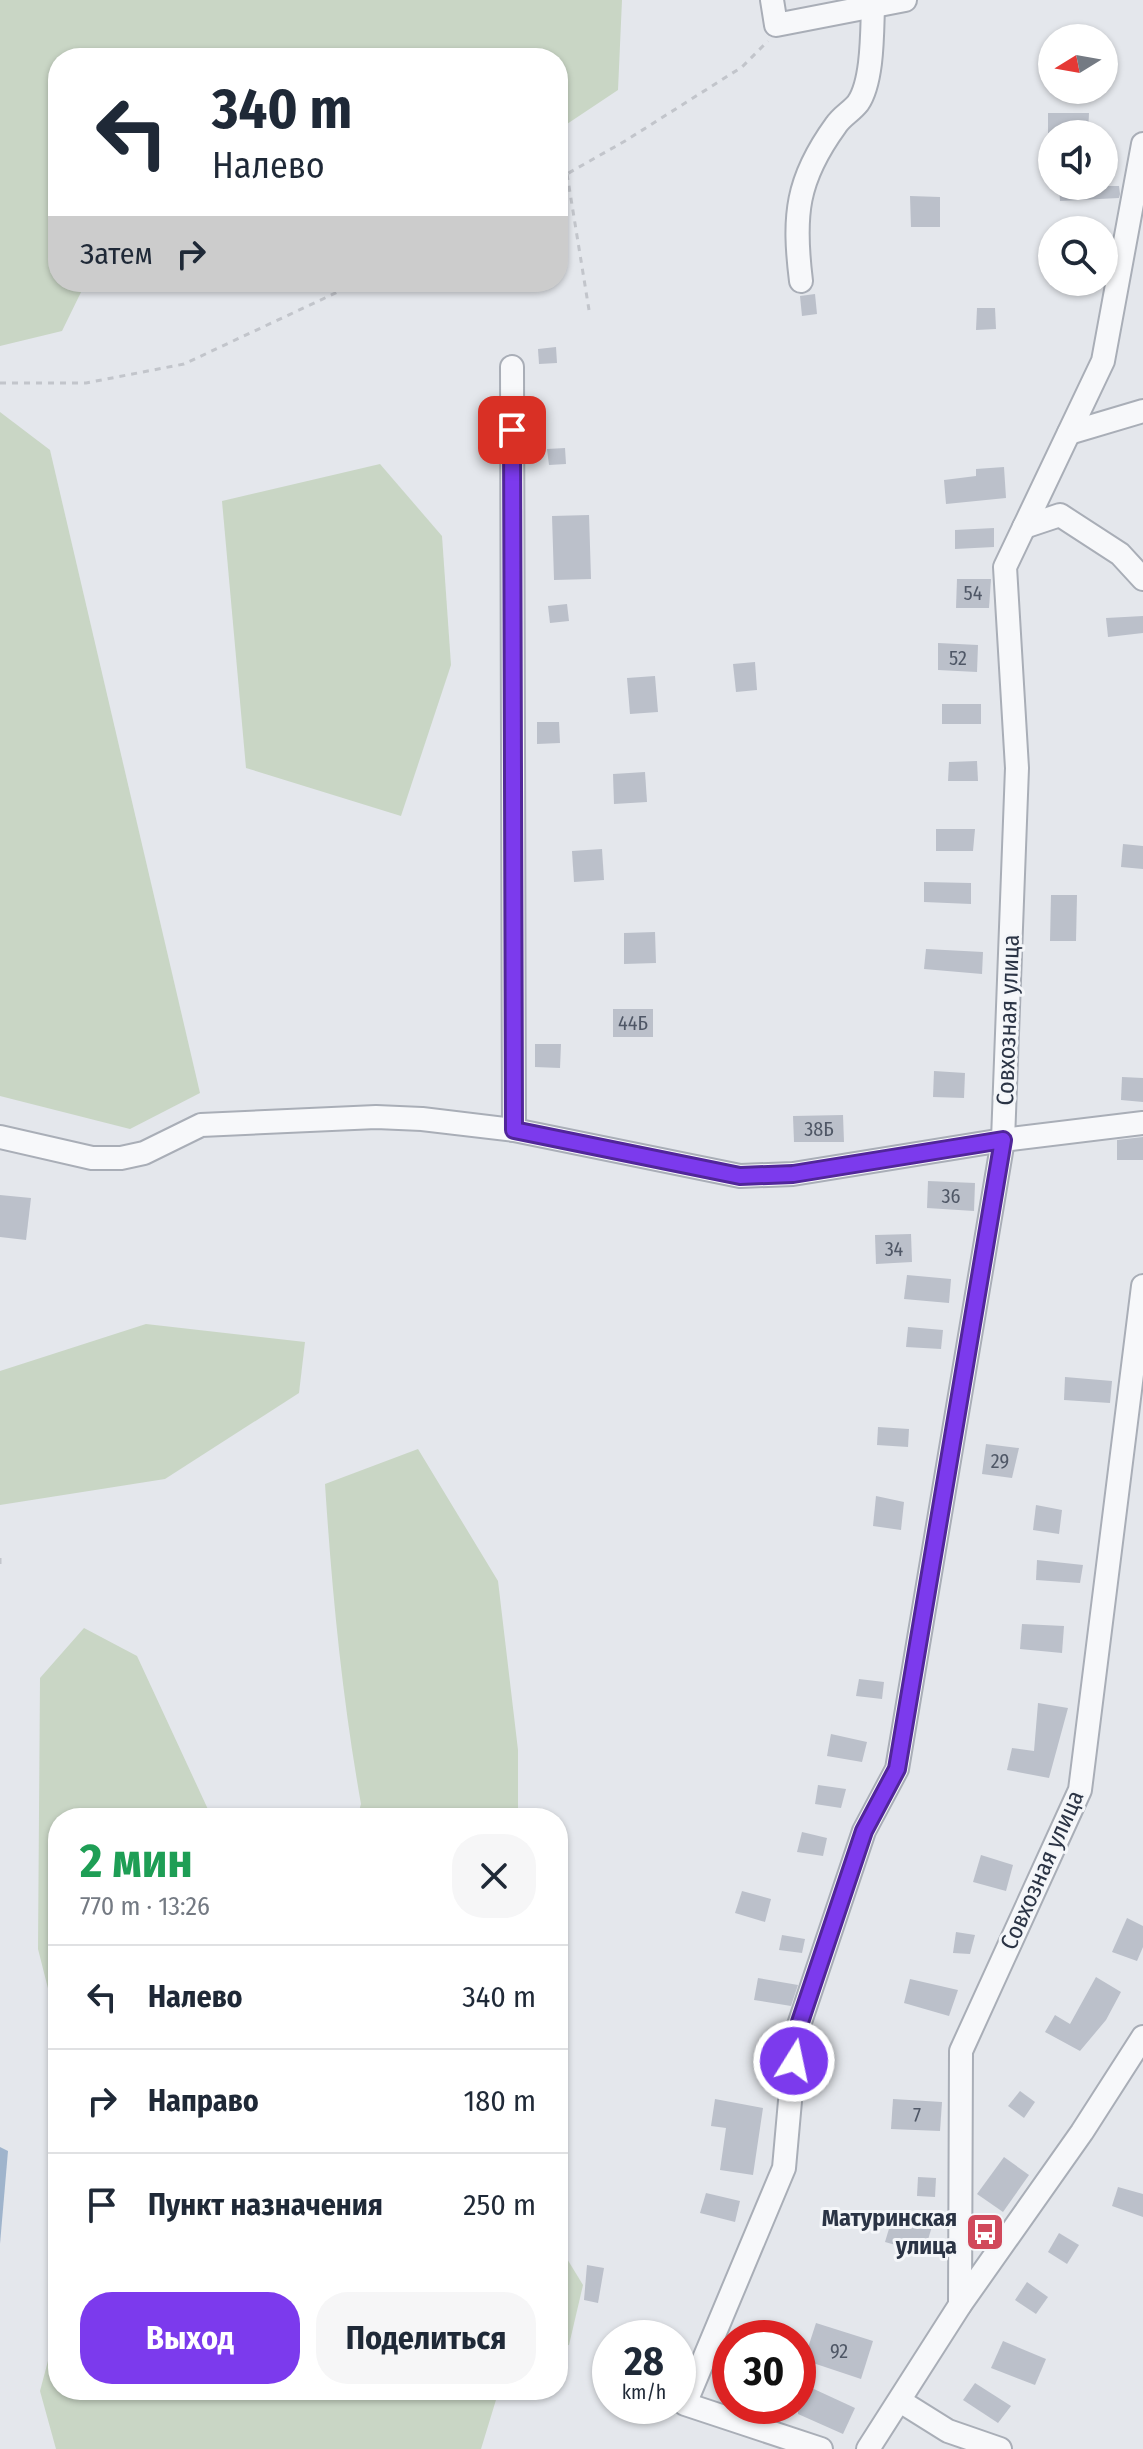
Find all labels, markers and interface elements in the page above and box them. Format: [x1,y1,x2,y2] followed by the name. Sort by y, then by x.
[1038,24,1118,104] north arrow
[1038,24,1118,296] map controls
[212,76,352,143] text: 340 m
[80,80,184,184] icon: left
[1038,120,1118,200] button: sound
[212,144,325,188] text: Налево
[1038,216,1118,296] button: search
[169,232,213,276] icon: right
[80,236,153,272] text: Затем
[478,396,546,464] pin
[490,408,534,452] icon: arrive
[964,581,983,605] house number: 54
[949,646,967,670] house number: 52
[991,934,1025,1106] street label: Совхозная улица
[618,1011,648,1035] house number: 44Б
[804,1117,834,1141] house number: 38Б
[942,1184,961,1208] house number: 36
[885,1237,904,1261] house number: 34
[991,1449,1009,1473] house number: 29
[994,1786,1090,1954] street label: Совхозная улица
[80,1832,193,1890] text: 2 мин
[452,1834,536,1918] button: close
[80,1891,210,1922] text: 770 m · 13:26
[80,1975,124,2019] icon: left
[148,1979,243,2015] text: Налево
[462,1979,536,2015] text: 340 m
[752,2019,836,2103] position arrow
[80,2079,124,2123] icon: right
[148,2083,259,2119] text: Направо
[464,2083,536,2119] text: 180 m
[913,2103,921,2127] house number: 7
[80,2183,124,2227] icon: arrive
[148,2187,383,2223] text: Пункт назначения
[463,2187,536,2223] text: 250 m
[822,2204,957,2260] place label: Матуринская улица
[964,2211,1006,2253] bus stop icon: Матуринская улица
[80,2292,300,2384] button: Выход
[316,2292,536,2384] button: Поделиться
[712,2320,816,2424] speed limit sign: 30
[624,2338,664,2386] text: 28
[830,2339,848,2363] house number: 92
[622,2380,666,2404] text: km/h

